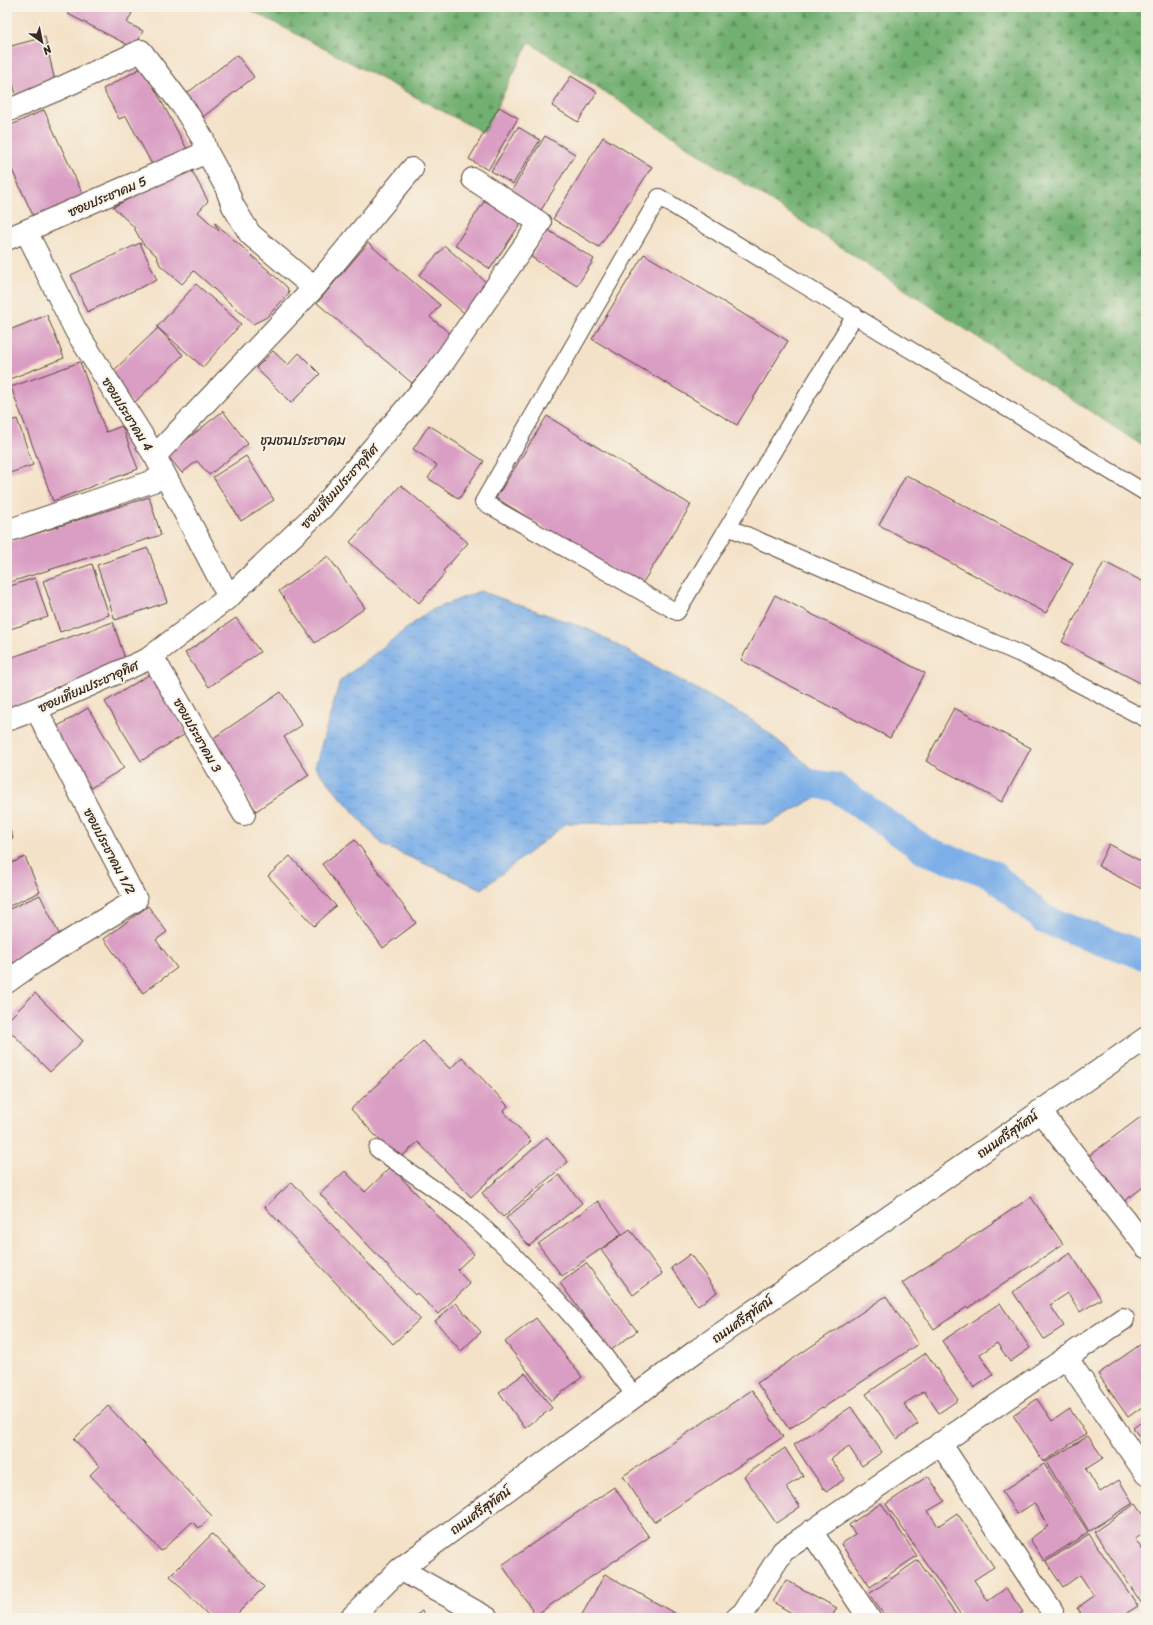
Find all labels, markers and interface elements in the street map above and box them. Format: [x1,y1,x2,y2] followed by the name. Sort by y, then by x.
[22,22,62,62] north arrow
[38,39,56,60] text: N
[64,169,150,223] street label: ซอยประชาคม 5
[96,373,160,456] street label: ซอยประชาคม 4
[261,428,346,453] district label: ชุมชนประชาคม
[295,437,385,534] street label: ซอยเทียมประชาอุทิศ
[34,653,144,719] street label: ซอยเทียมประชาอุทิศ
[167,694,228,777] street label: ซอยประชาคม 3
[77,804,142,899] street label: ซอยประชาคม 1/2
[971,1103,1046,1164] street label: ถนนศรีสุทัศน์
[706,1288,781,1349] street label: ถนนศรีสุทัศน์
[445,1478,518,1541] street label: ถนนศรีสุทัศน์

